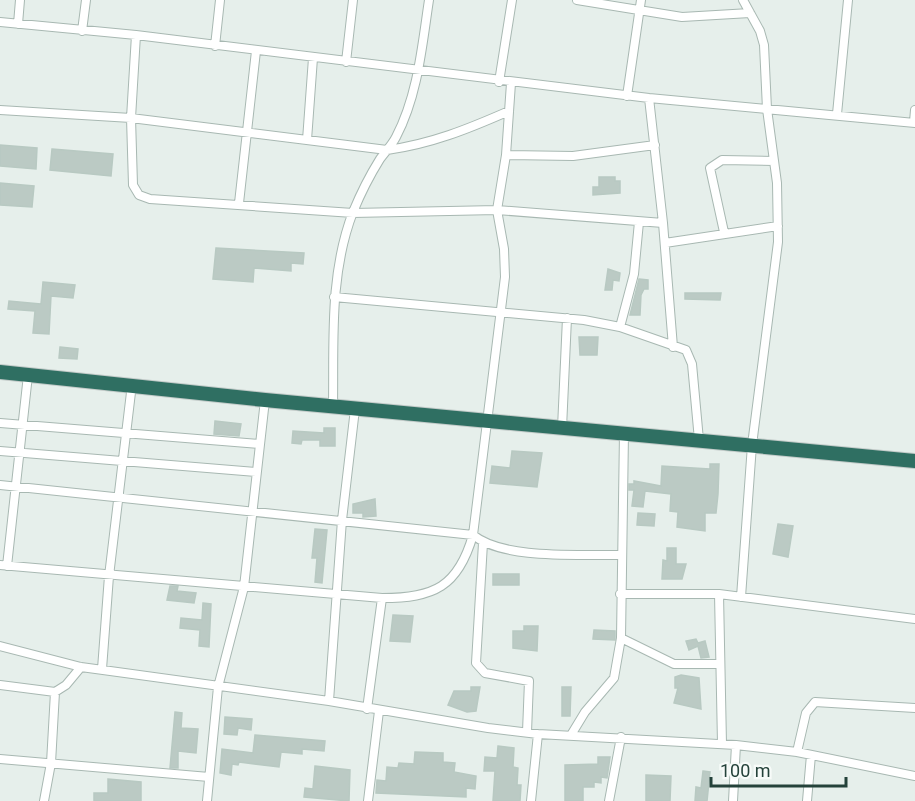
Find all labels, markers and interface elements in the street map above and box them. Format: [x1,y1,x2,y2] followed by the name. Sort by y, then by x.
[711,750,846,788] scale bar
[720,760,771,781] text: 100 m

